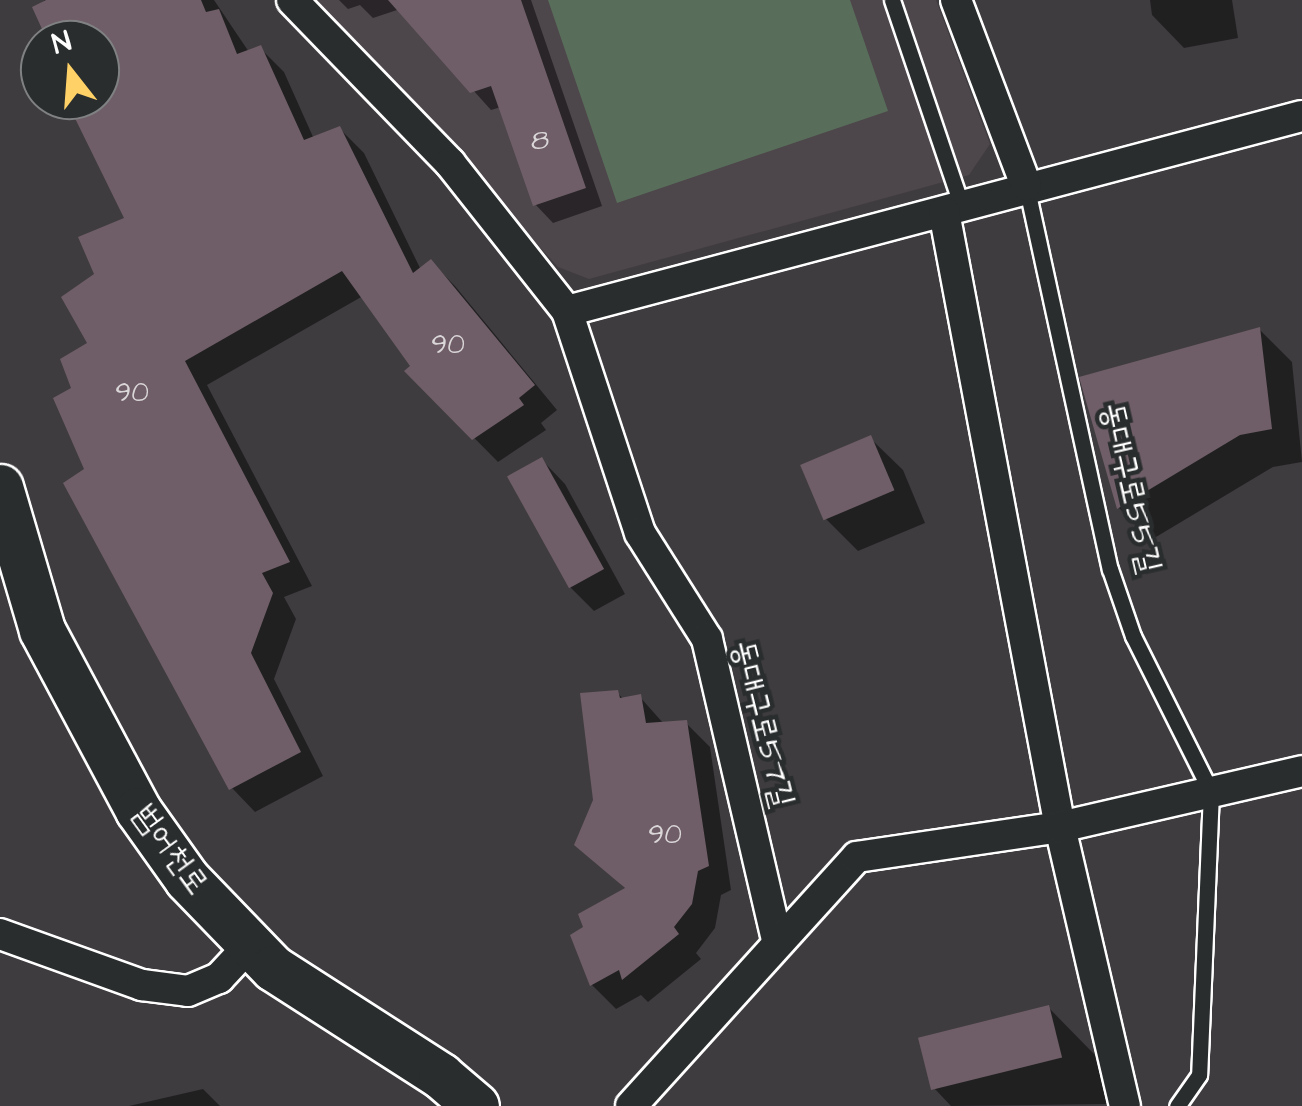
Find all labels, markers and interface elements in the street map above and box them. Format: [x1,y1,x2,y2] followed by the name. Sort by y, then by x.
[20,20,120,120] north arrow
[48,22,76,64] text: N
[531,124,549,158] house number: 8
[431,328,465,362] house number: 90
[115,376,149,410] house number: 90
[1092,399,1168,577] street label: 동대구로55길
[723,636,801,812] street label: 동대구로57길
[124,797,216,903] street label: 범어천로
[648,818,682,852] house number: 90

